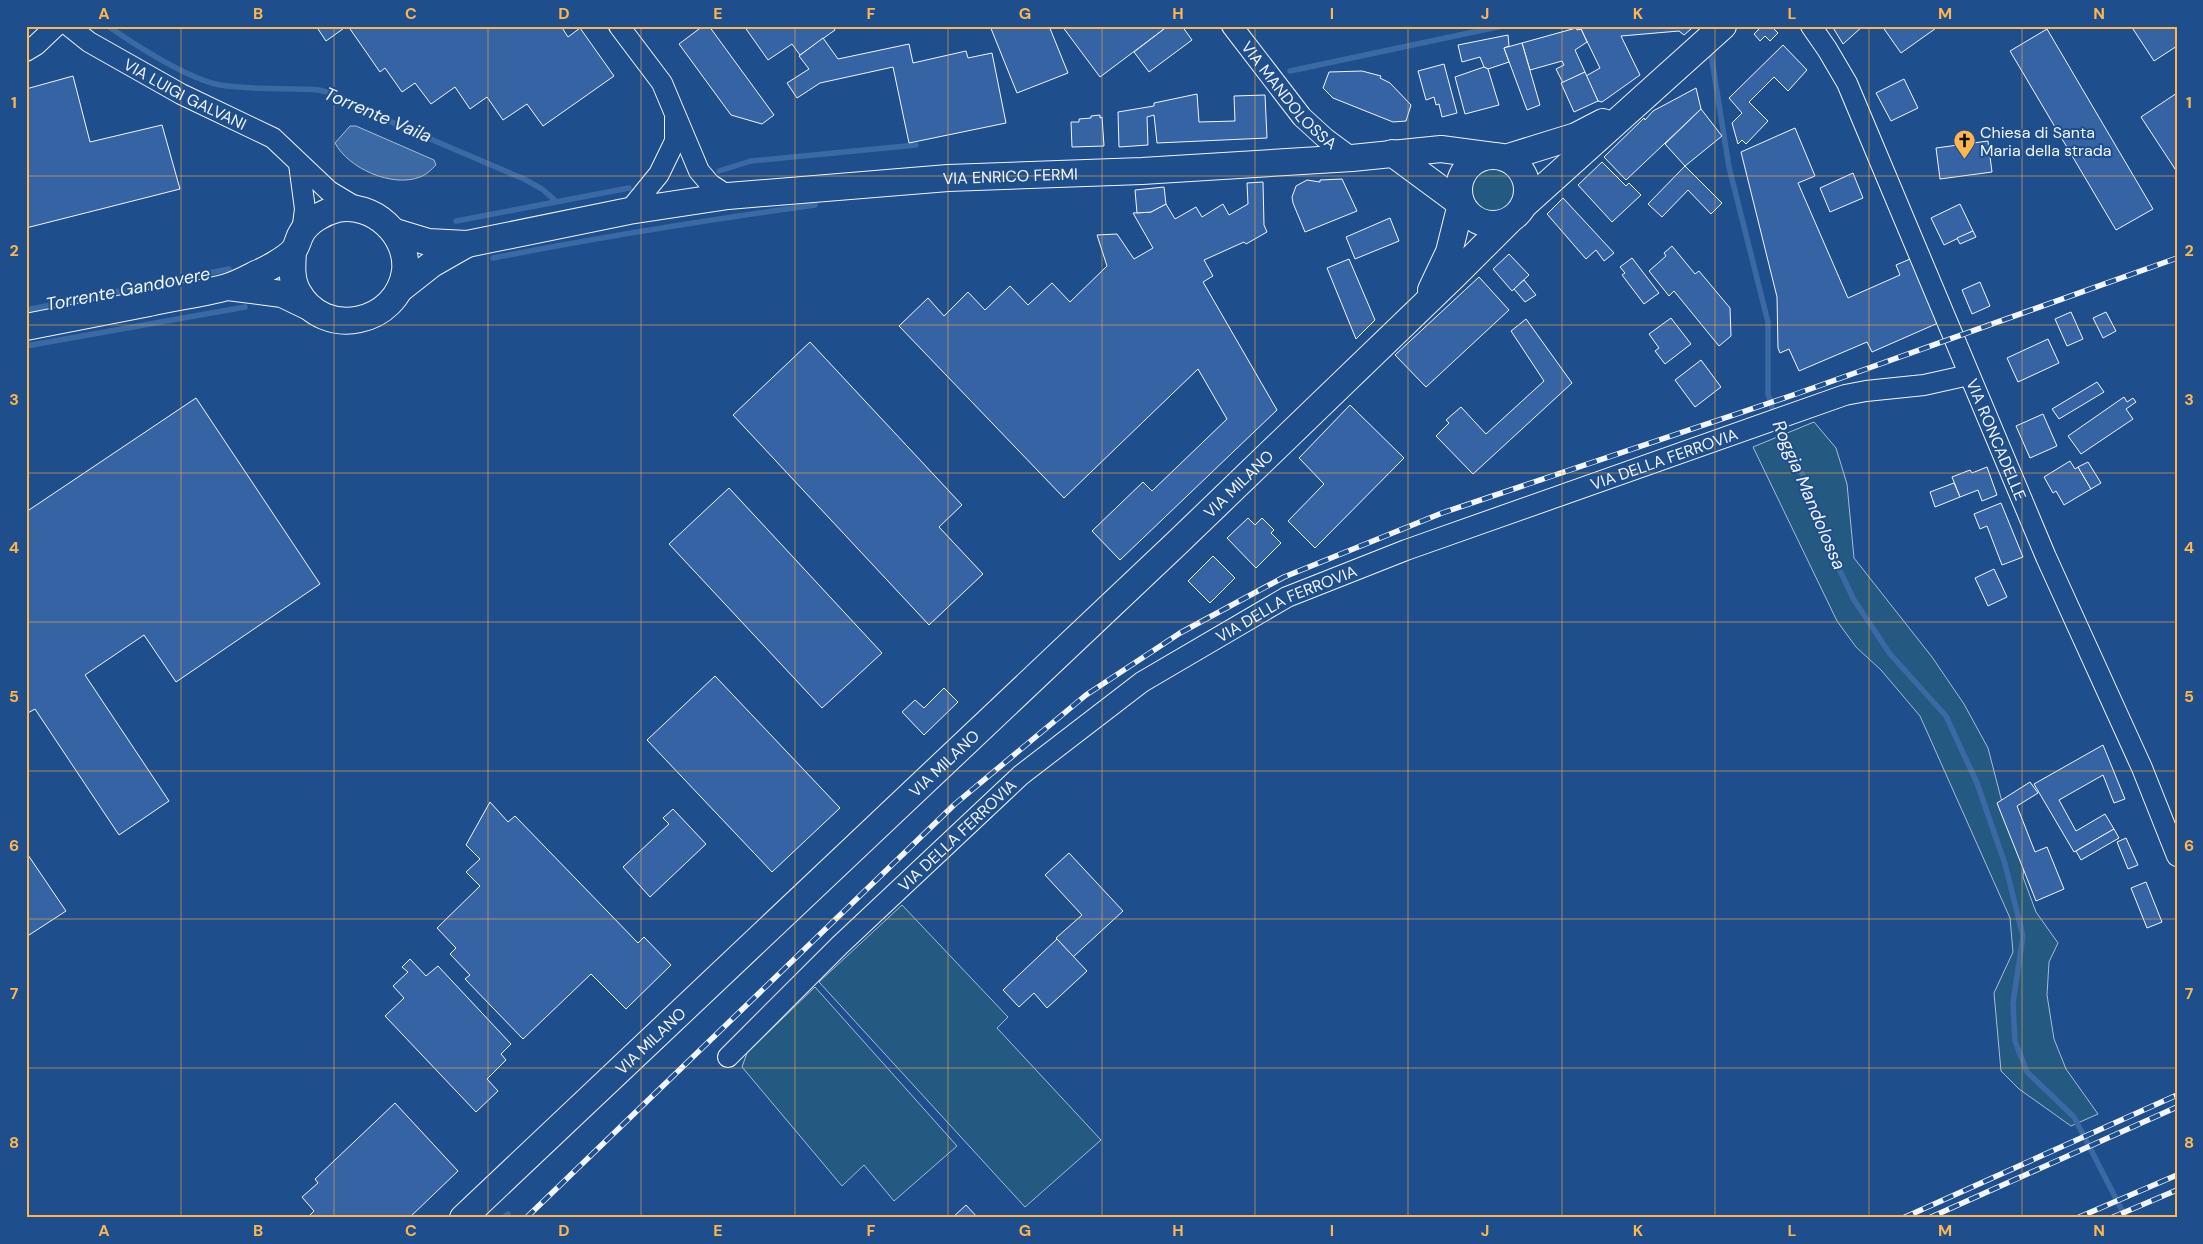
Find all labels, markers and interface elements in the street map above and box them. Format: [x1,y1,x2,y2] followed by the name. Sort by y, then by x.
[98,3,110,24] text: A
[253,3,263,24] text: B
[405,3,417,24] text: C
[558,3,570,24] text: D
[713,3,723,24] text: E
[867,3,876,24] text: F
[1019,3,1031,24] text: G
[1172,3,1184,24] text: H
[1330,3,1334,24] text: I
[1481,3,1489,24] text: J
[1633,3,1644,24] text: K
[1788,3,1797,24] text: L
[1938,3,1952,24] text: M
[2093,3,2105,24] text: N
[1236,37,1341,155] street label: VIA MANDOLOSSA
[120,54,250,135] street label: VIA LUIGI GALVANI
[321,82,436,148] water label: Torrente Vaila
[11,92,17,113] text: 1
[2186,92,2192,113] text: 1
[1980,122,2111,161] place label: Chiesa di Santa Maria della strada
[1952,129,1976,160] church icon: Chiesa di Santa Maria della strada
[942,163,1078,189] street label: VIA ENRICO FERMI
[9,240,19,261] text: 2
[2184,240,2194,261] text: 2
[44,261,212,317] water label: Torrente Gandovere
[1961,376,2031,504] street label: VIA RONCADELLE
[9,389,19,410] text: 3
[2184,389,2194,410] text: 3
[1767,417,1851,574] water label: Roggia Mandolossa
[1588,424,1741,495] street label: VIA DELLA FERROVIA
[1199,446,1278,523] street label: VIA MILANO
[9,537,19,558] text: 4
[2184,537,2194,558] text: 4
[1212,560,1360,647] street label: VIA DELLA FERROVIA
[9,686,19,707] text: 5
[2184,686,2194,707] text: 5
[905,725,984,802] street label: VIA MILANO
[894,774,1021,896] street label: VIA DELLA FERROVIA
[9,835,19,856] text: 6
[2184,835,2194,856] text: 6
[10,983,19,1004] text: 7
[2185,983,2194,1004] text: 7
[611,1003,690,1079] street label: VIA MILANO
[9,1132,19,1153] text: 8
[2184,1132,2194,1153] text: 8
[98,1220,110,1241] text: A
[253,1220,263,1241] text: B
[405,1220,417,1241] text: C
[558,1220,570,1241] text: D
[713,1220,723,1241] text: E
[867,1220,876,1241] text: F
[1019,1220,1031,1241] text: G
[1172,1220,1184,1241] text: H
[1330,1220,1334,1241] text: I
[1481,1220,1489,1241] text: J
[1633,1220,1644,1241] text: K
[1788,1220,1797,1241] text: L
[1938,1220,1952,1241] text: M
[2093,1220,2105,1241] text: N

